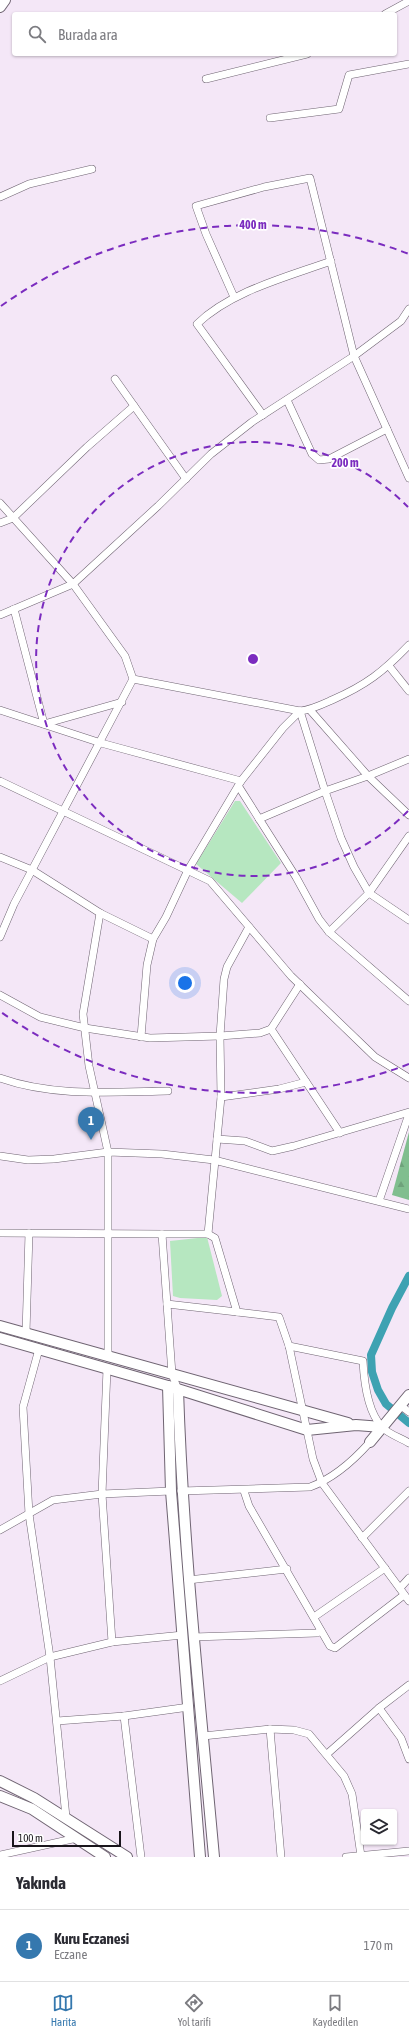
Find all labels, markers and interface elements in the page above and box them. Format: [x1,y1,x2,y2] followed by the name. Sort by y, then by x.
[12,12,397,56] search box
[26,23,48,45] icon: search
[58,26,118,43] text: Burada ara
[238,218,267,232] text: 400 m
[331,456,359,470] text: 200 m
[246,652,260,666] centre of rings
[175,973,195,993] your location
[78,1107,104,1140] pin: 1
[361,1809,397,1845] map controls
[361,1809,397,1845] button: layers
[12,1829,121,1848] scale bar
[18,1832,43,1844] text: 100 m
[16,1873,66,1893] text: Yakında
[54,1930,129,1947] text: Kuru Eczanesi
[26,1938,32,1953] text: 1
[364,1938,393,1953] text: 170 m
[54,1947,87,1962] text: Eczane
[51,1992,76,2028] tab: Harita
[178,1992,211,2028] tab: Yol tarifi
[313,1992,358,2028] tab: Kaydedilen

